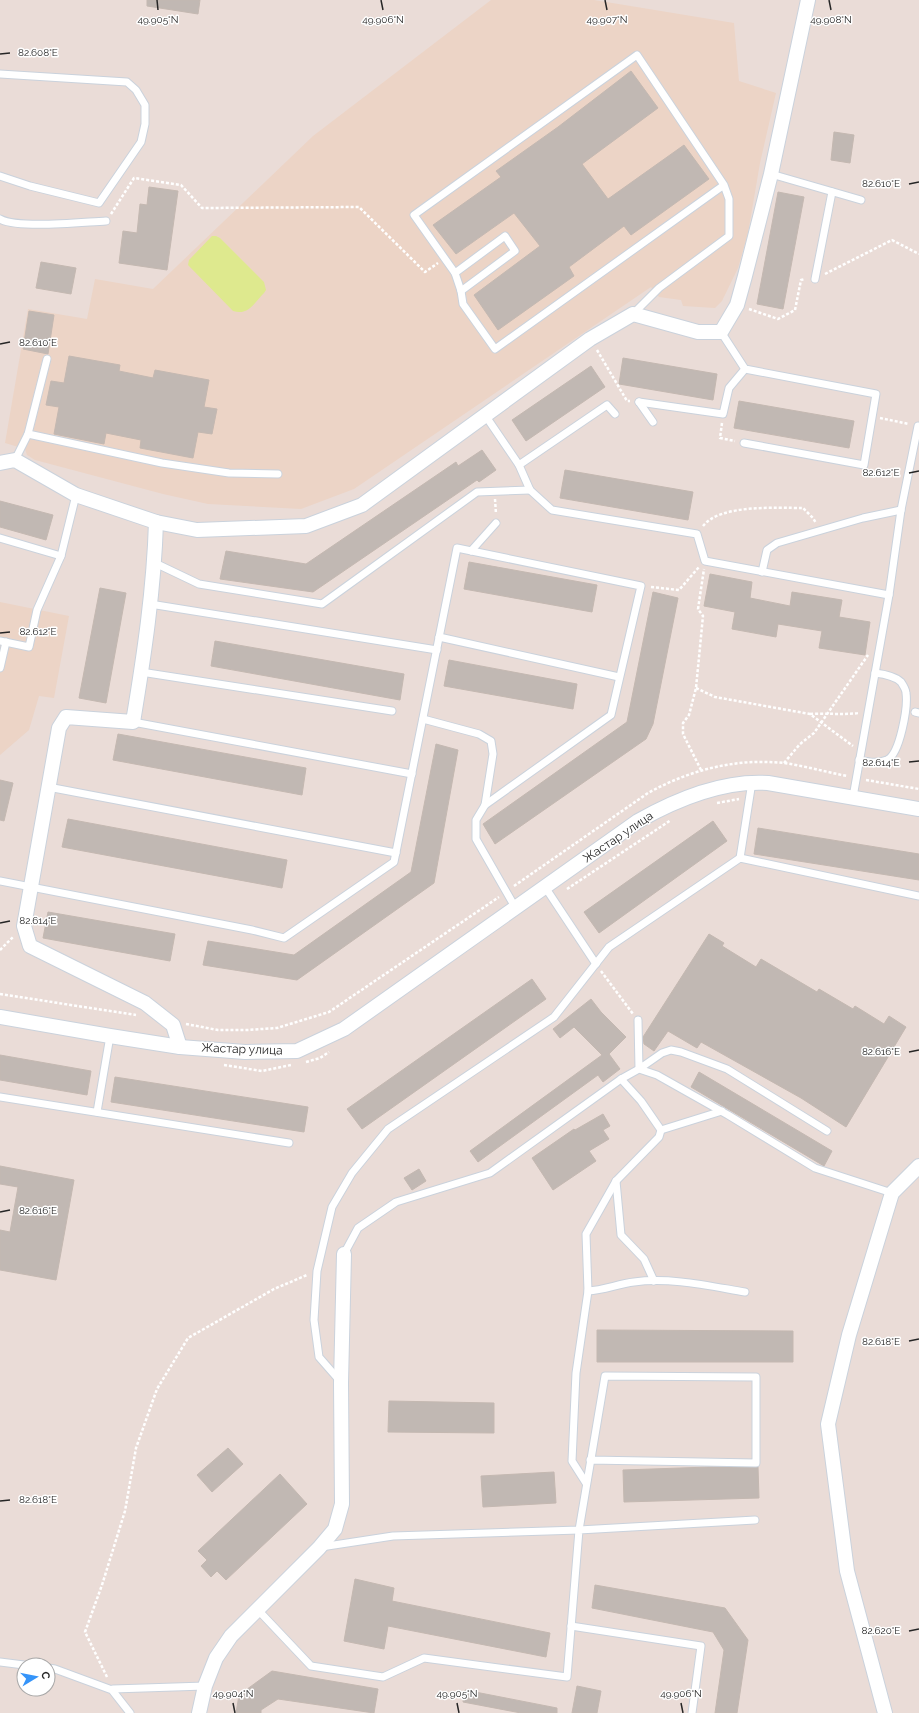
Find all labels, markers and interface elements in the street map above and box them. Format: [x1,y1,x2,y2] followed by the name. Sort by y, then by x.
[137,14,179,25] text: 49.905°N
[362,14,404,25] text: 49.906°N
[587,14,627,25] text: 49.907°N
[810,14,852,25] text: 49.908°N
[18,47,58,58] text: 82.608°E
[862,178,900,189] text: 82.610°E
[19,337,57,348] text: 82.610°E
[862,467,900,478] text: 82.612°E
[19,626,57,637] text: 82.612°E
[862,757,900,768] text: 82.614°E
[580,808,656,866] street label: Жастар улица
[19,915,57,926] text: 82.614°E
[201,1041,283,1057] street label: Жастар улица
[862,1046,900,1057] text: 82.616°E
[19,1205,57,1216] text: 82.616°E
[862,1336,900,1347] text: 82.618°E
[19,1494,57,1505] text: 82.618°E
[862,1625,900,1636] text: 82.620°E
[16,1657,56,1697] north arrow
[38,1671,52,1681] text: С
[213,1688,253,1699] text: 49.904°N
[436,1688,478,1699] text: 49.905°N
[660,1688,702,1699] text: 49.906°N

